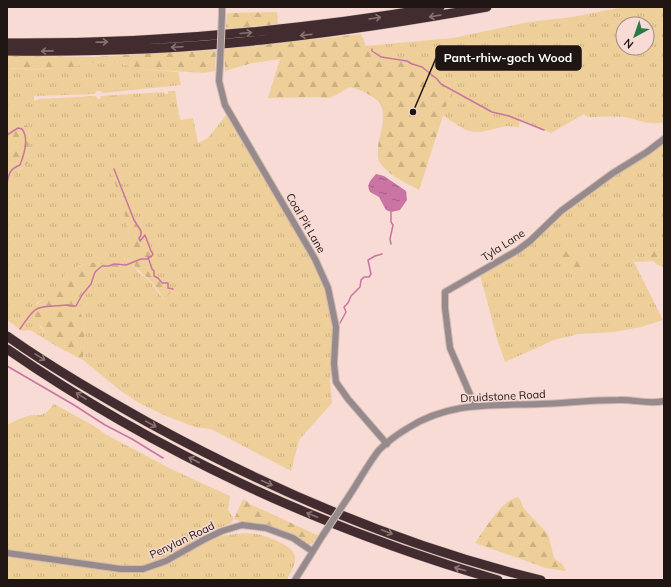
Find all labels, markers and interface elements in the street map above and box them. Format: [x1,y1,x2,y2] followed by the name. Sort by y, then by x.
[429,12,442,20] one-way arrow
[368,14,381,22] one-way arrow
[615,16,655,56] north arrow
[239,30,252,37] one-way arrow
[300,31,313,39] one-way arrow
[621,36,636,52] text: N
[95,38,108,46] one-way arrow
[171,43,184,51] one-way arrow
[436,46,581,70] callout: Pant-rhiw-goch Wood
[41,47,54,55] one-way arrow
[444,50,572,65] text: Pant-rhiw-goch Wood
[283,190,329,256] street label: Coal Pit Lane
[479,226,527,264] street label: Tyla Lane
[34,353,45,361] one-way arrow
[460,387,546,405] street label: Druidstone Road
[76,392,87,400] one-way arrow
[145,420,157,428] one-way arrow
[189,456,201,463] one-way arrow
[261,480,273,487] one-way arrow
[306,511,318,518] one-way arrow
[147,518,217,562] street label: Penylan Road
[381,529,393,537] one-way arrow
[454,565,467,572] one-way arrow

